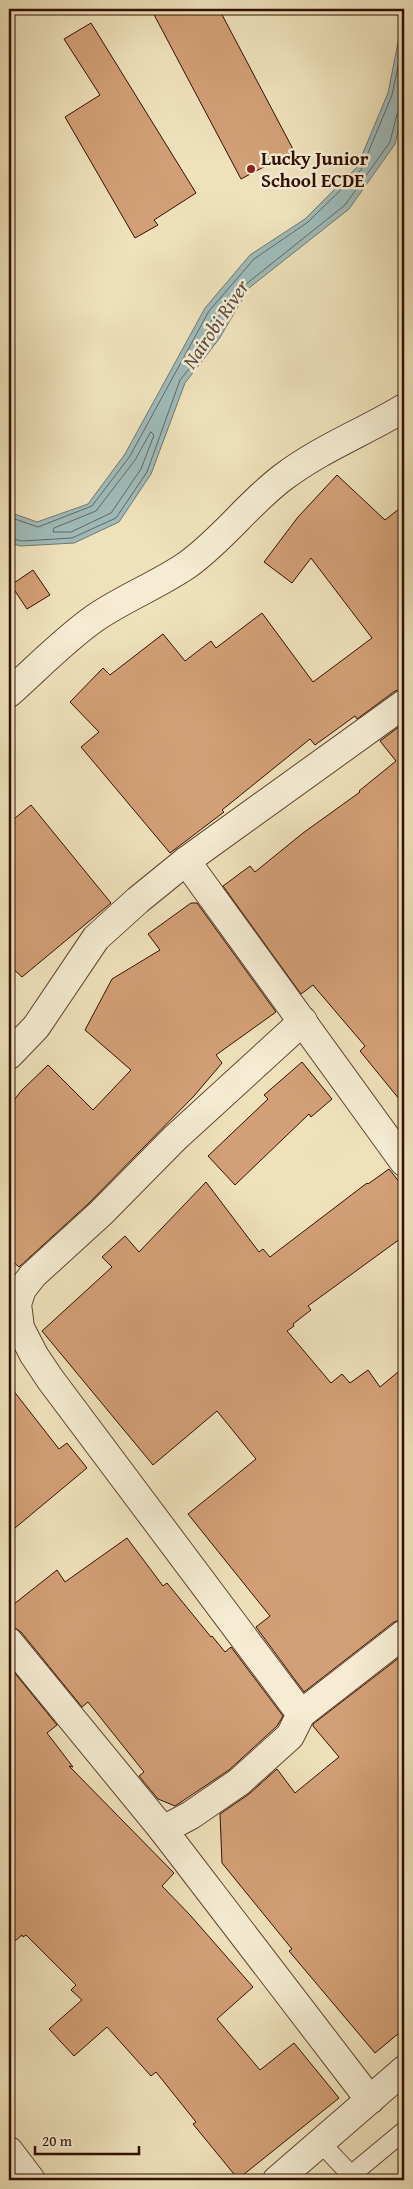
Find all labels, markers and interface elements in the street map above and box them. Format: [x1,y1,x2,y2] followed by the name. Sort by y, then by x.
[261,144,369,194] place label: Lucky Junior School ECDE
[245,163,257,175] marker: Lucky Junior School ECDE
[174,273,256,375] water label: Nairobi River
[35,2124,139,2156] scale bar
[42,2130,73,2151] text: 20 m

